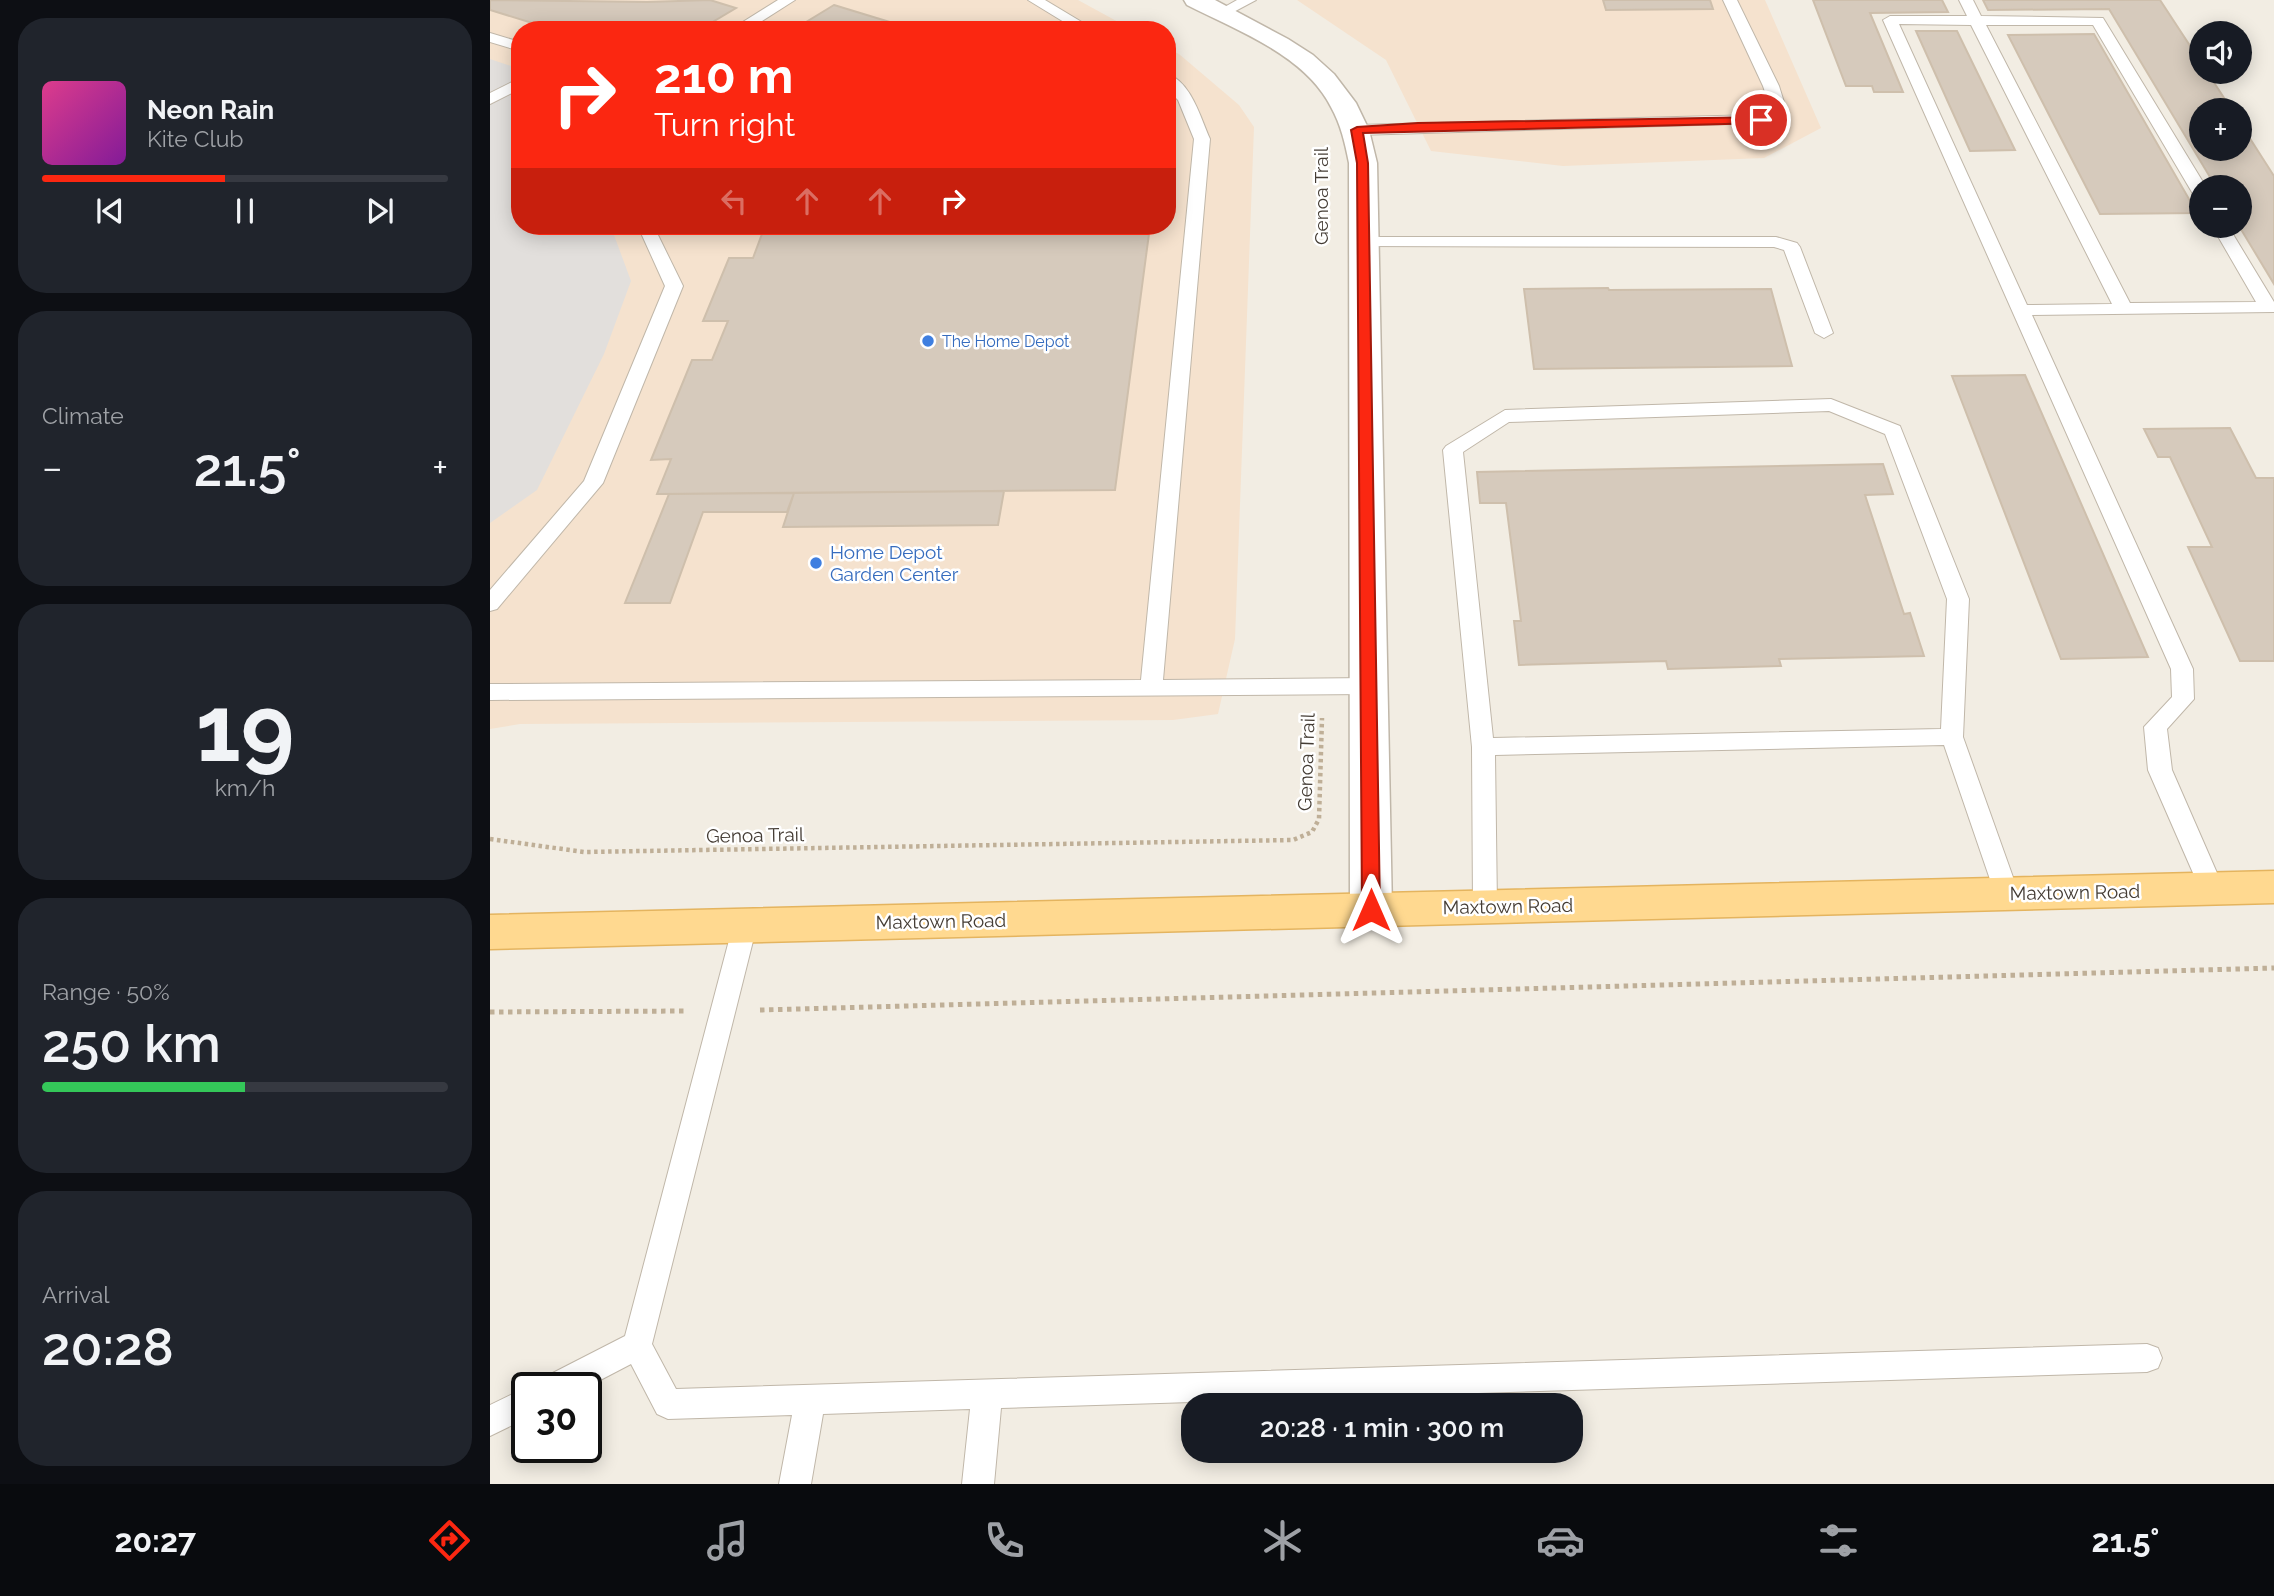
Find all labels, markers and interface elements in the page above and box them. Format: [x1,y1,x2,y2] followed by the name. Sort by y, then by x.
[2189,21,2252,238] map controls
[2189,21,2252,84] button: sound
[654,47,793,104] text: 210 m
[539,49,630,140] icon: right
[1731,90,1791,150] pin
[147,95,274,125] text: Neon Rain
[2189,98,2252,161] button: +
[1742,101,1780,139] icon: arrive
[654,106,795,143] text: Turn right
[147,125,244,152] text: Kite Club
[1310,146,1332,245] street label: Genoa Trail
[2189,175,2252,238] button: −
[715,182,753,220] icon: left
[788,182,826,220] icon: ahead
[861,182,899,220] icon: ahead
[934,182,972,220] icon: right
[91,192,129,230] icon: previous
[226,192,264,230] icon: pause
[361,192,399,230] icon: next
[942,332,1070,351] place label: The Home Depot
[920,333,936,349] marker: The Home Depot
[42,402,124,429] text: Climate
[194,437,301,498] text: 21.5°
[42,445,62,490] text: −
[432,445,448,490] text: +
[830,541,959,585] place label: Home Depot Garden Center
[808,555,824,571] marker: Home Depot Garden Center
[196,675,294,782] text: 19
[1293,712,1319,811] street label: Genoa Trail
[215,774,275,801] text: km/h
[706,823,805,847] street label: Genoa Trail
[1334,873,1408,947] position arrow
[2010,880,2140,904] street label: Maxtown Road
[1443,894,1573,918] street label: Maxtown Road
[876,909,1006,933] street label: Maxtown Road
[42,978,170,1005] text: Range · 50%
[42,1013,221,1074] text: 250 km
[42,1281,109,1308] text: Arrival
[42,1316,174,1377] text: 20:28
[511,1372,602,1463] speed limit sign: 30
[1260,1413,1504,1443] text: 20:28 · 1 min · 300 m
[425,1516,474,1565] icon: directions
[703,1516,752,1565] icon: music
[980,1516,1029,1565] icon: phone
[1258,1516,1307,1565] icon: climate
[1536,1516,1585,1565] icon: car
[1814,1516,1863,1565] icon: filters
[114,1522,196,1559] text: 20:27
[2092,1522,2159,1559] text: 21.5°

